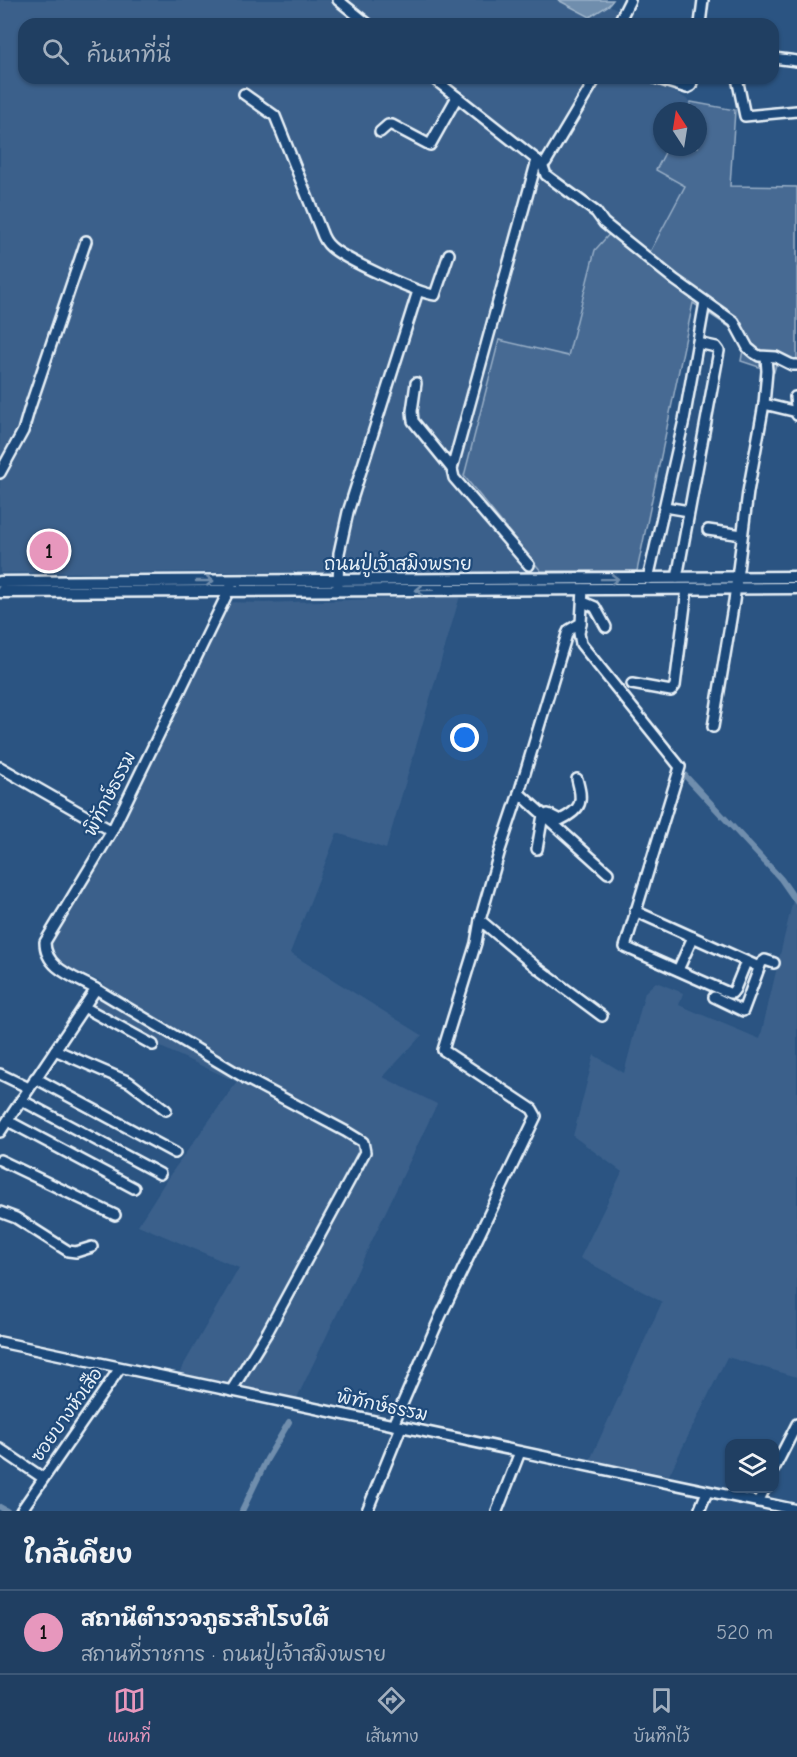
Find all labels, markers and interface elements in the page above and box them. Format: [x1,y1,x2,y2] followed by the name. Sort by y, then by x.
[18,18,779,84] search box
[39,35,72,68] icon: search
[87,42,171,68] text: ค้นหาที่นี่
[653,102,707,156] north arrow
[29,528,68,574] pin: 1
[324,552,472,578] street label: ถนนปู่เจ้าสมิงพราย
[600,573,620,585] one-way arrow
[195,575,215,587] one-way arrow
[414,585,434,596] one-way arrow
[450,723,479,752] your location
[77,747,140,840] street label: พิทักษ์ธรรม
[25,1363,107,1466] street label: ซอยบางหัวเสือ
[335,1383,430,1426] street label: พิทักษ์ธรรม
[725,1439,779,1493] map controls
[725,1439,779,1493] button: layers
[24,1540,132,1570] text: ใกล้เคียง
[81,1606,329,1632] text: สถานีตำรวจภูธรสำโรงใต้
[40,1621,47,1644] text: 1
[716,1621,773,1644] text: 520 m
[81,1643,386,1666] text: สถานที่ราชการ · ถนนปู่เจ้าสมิงพราย
[107,1684,151,1748] tab: แผนที่
[365,1684,418,1748] tab: เส้นทาง
[633,1684,690,1748] tab: บันทึกไว้

